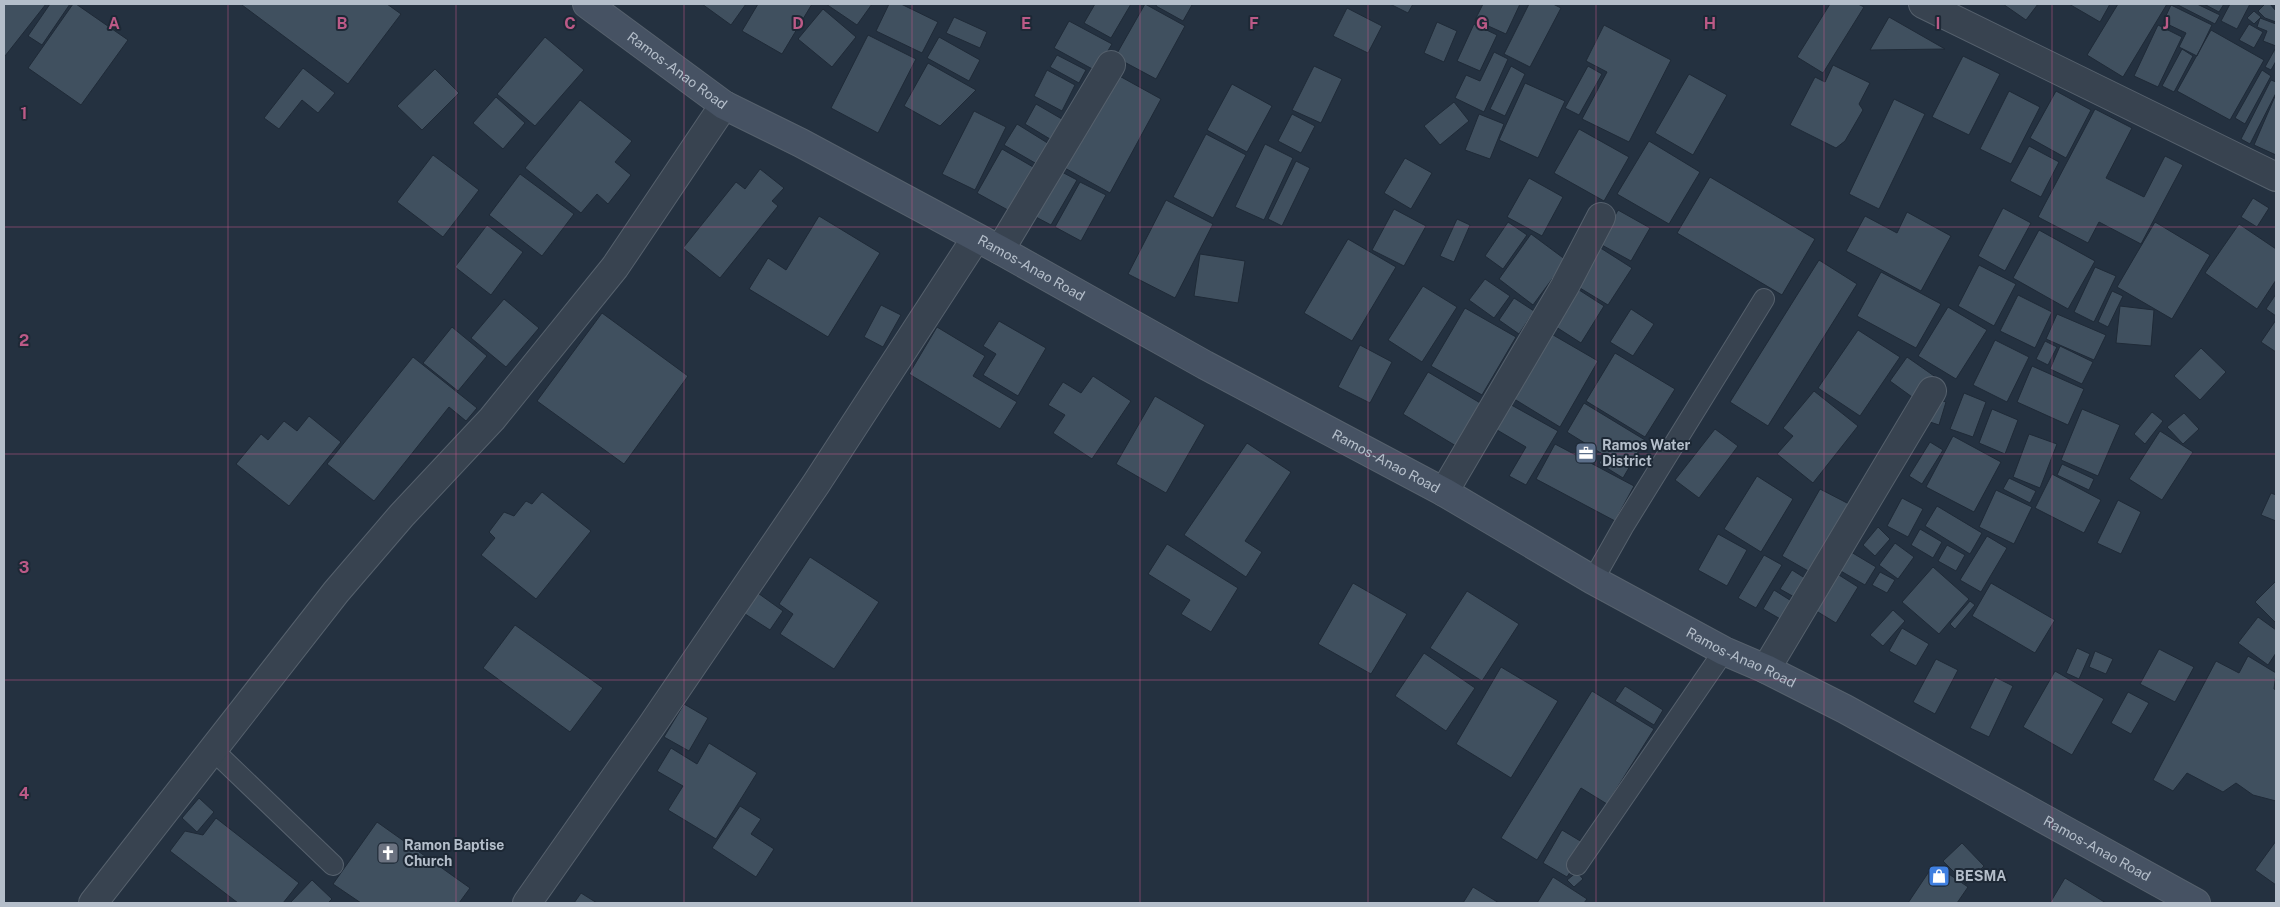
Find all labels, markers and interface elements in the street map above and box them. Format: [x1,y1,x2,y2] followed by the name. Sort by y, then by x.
[108,14,120,33] text: A
[337,14,348,33] text: B
[564,14,576,33] text: C
[792,14,804,33] text: D
[1021,14,1031,33] text: E
[1249,14,1259,33] text: F
[1476,14,1488,33] text: G
[1704,14,1716,33] text: H
[1936,14,1940,33] text: I
[2163,14,2169,33] text: J
[624,28,730,112] street label: Ramos-Anao Road
[21,104,27,123] text: 1
[975,232,1088,304] street label: Ramos-Anao Road
[19,331,29,350] text: 2
[1329,426,1443,496] street label: Ramos-Anao Road
[1602,437,1690,469] place label: Ramos Water District
[1574,441,1598,465] office icon: Ramos Water District
[19,558,29,577] text: 3
[1684,624,1799,691] street label: Ramos-Anao Road
[19,784,30,803] text: 4
[2041,812,2153,884] street label: Ramos-Anao Road
[404,837,504,869] place label: Ramon Baptise Church
[376,841,400,865] church icon: Ramon Baptise Church
[1927,864,1951,888] shop icon: BESMA
[1955,868,2006,884] place label: BESMA

